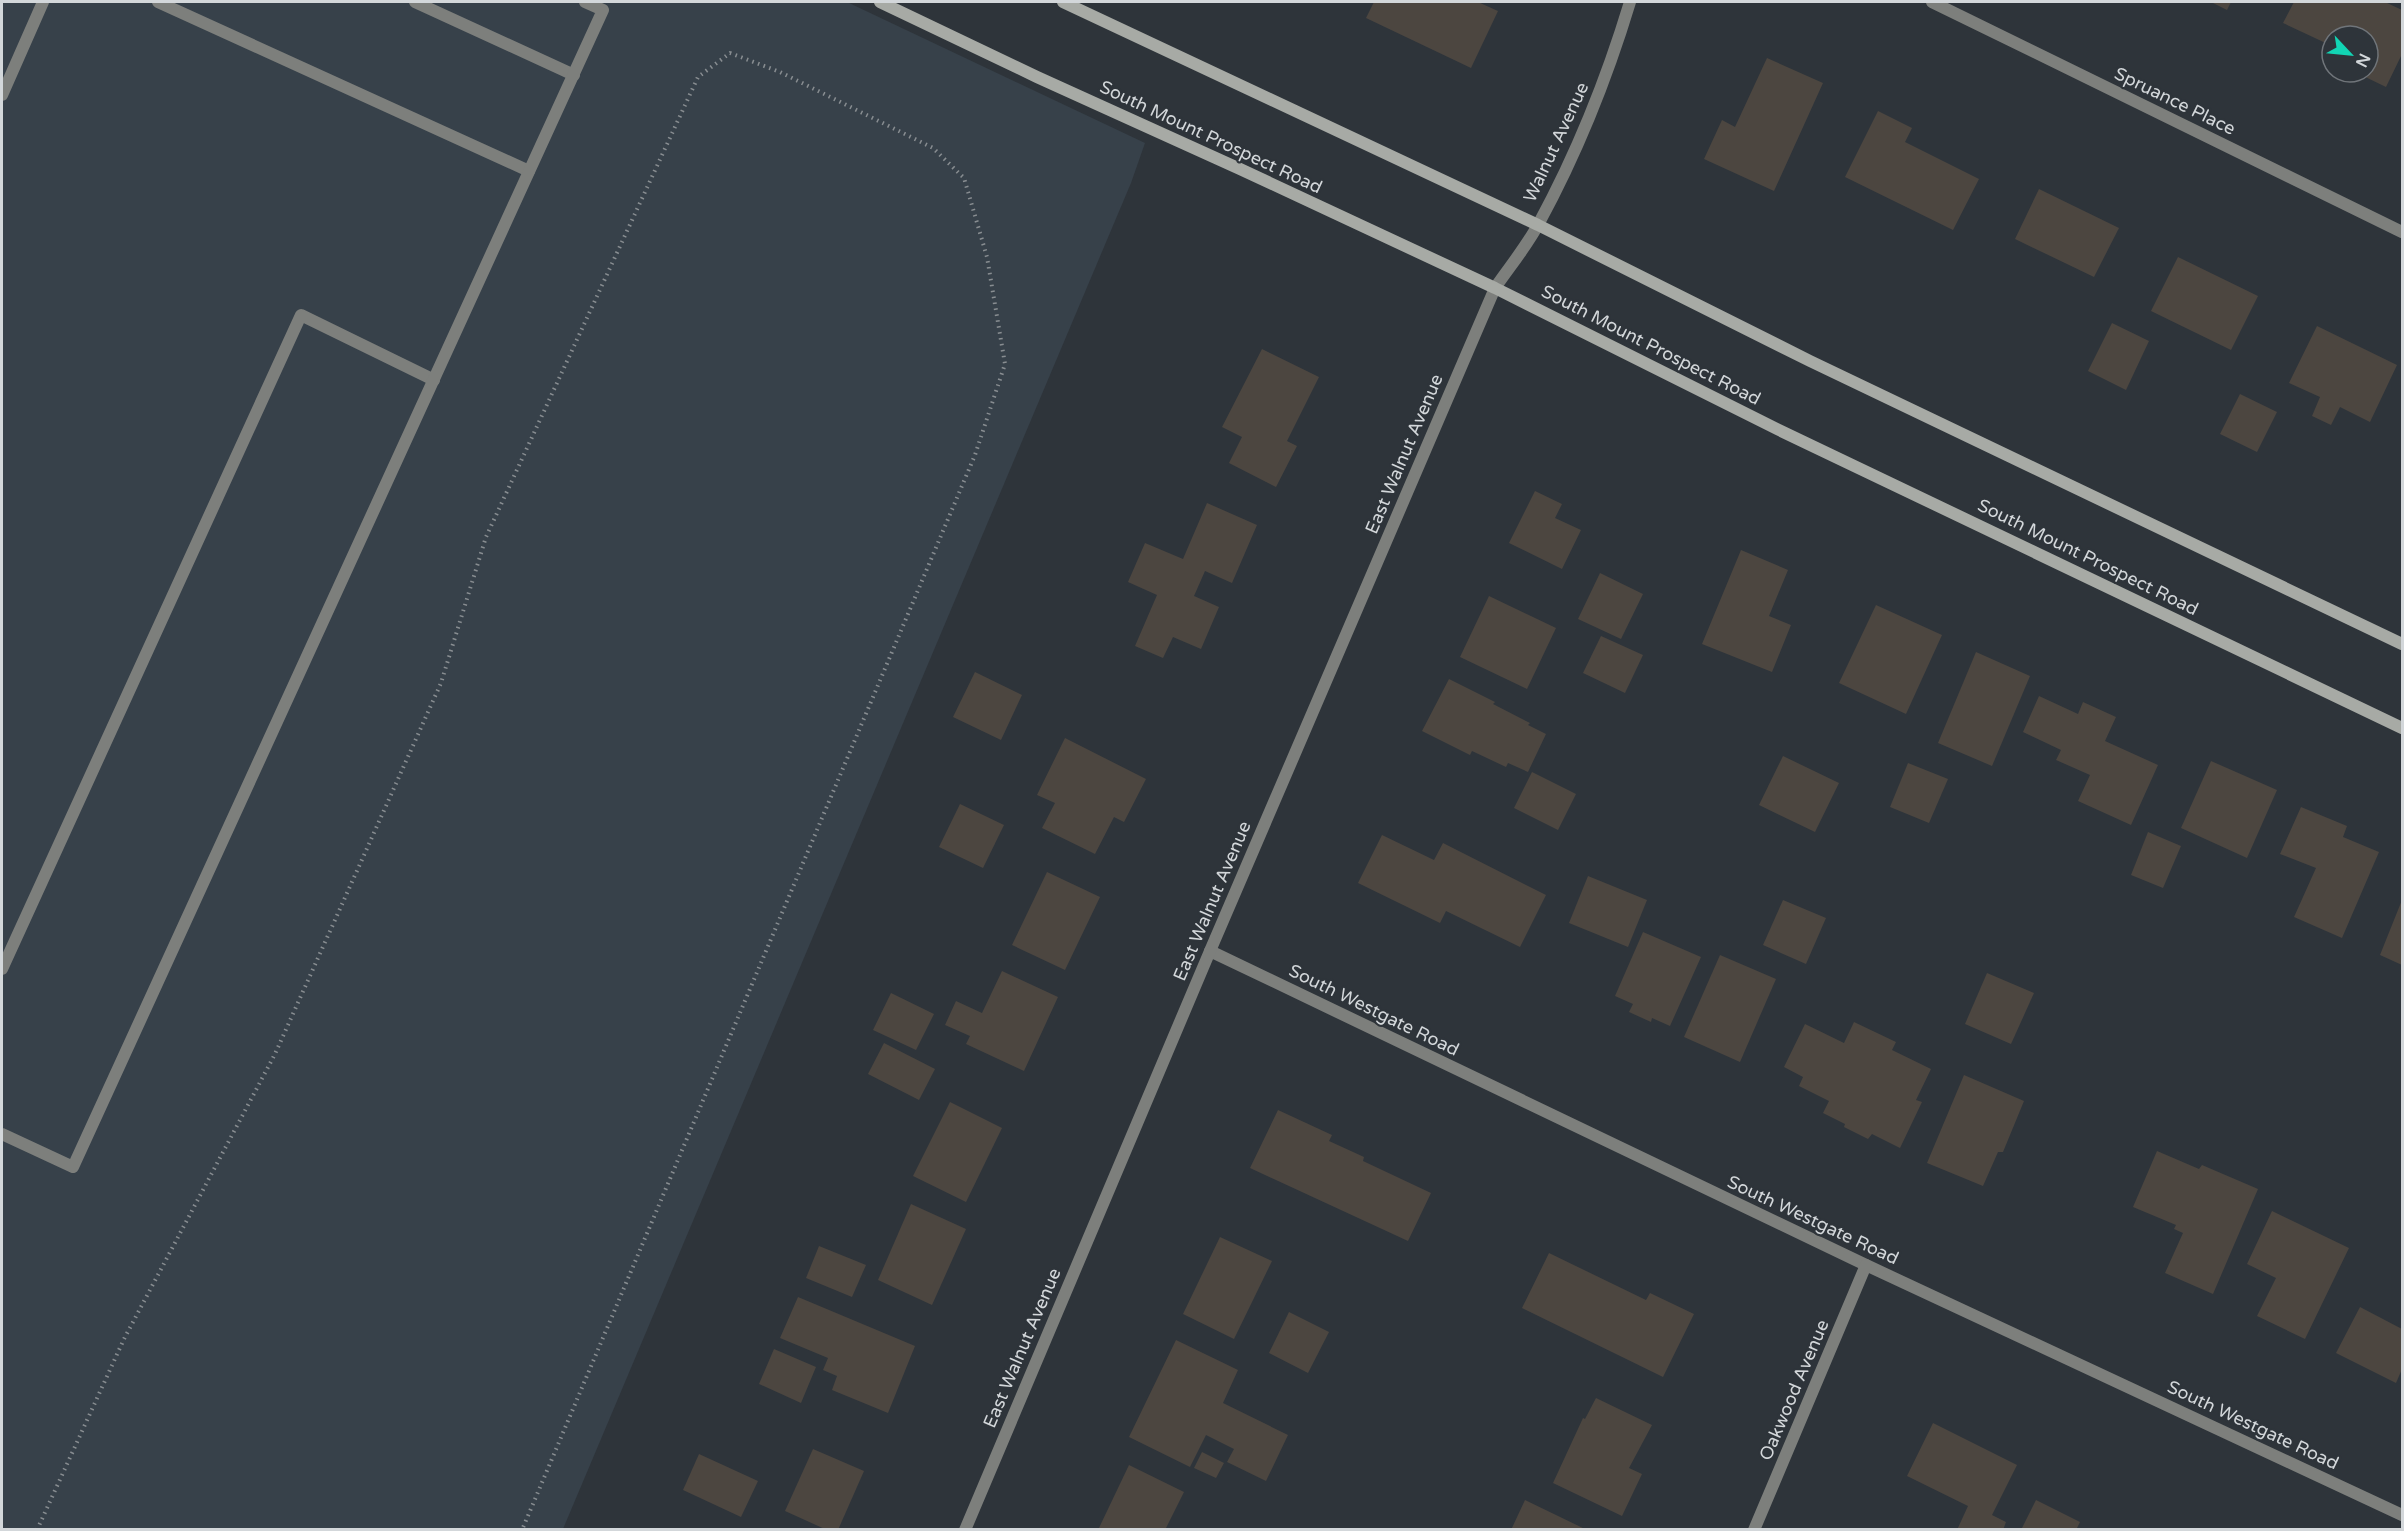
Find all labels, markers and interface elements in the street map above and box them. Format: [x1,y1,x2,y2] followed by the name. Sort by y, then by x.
[2320,24,2380,84] north arrow
[2351,50,2374,70] text: N
[2111,62,2239,140] street label: Spruance Place
[1096,76,1326,198] street label: South Mount Prospect Road
[1519,78,1593,206] street label: Walnut Avenue
[1538,280,1764,410] street label: South Mount Prospect Road
[1360,371,1448,537] street label: East Walnut Avenue
[1974,494,2202,620] street label: South Mount Prospect Road
[1168,818,1256,984] street label: East Walnut Avenue
[1285,959,1463,1061] street label: South Westgate Road
[1724,1171,1902,1269] street label: South Westgate Road
[978,1265,1066,1431] street label: East Walnut Avenue
[1754,1316,1834,1464] street label: Oakwood Avenue
[2164,1376,2342,1474] street label: South Westgate Road

